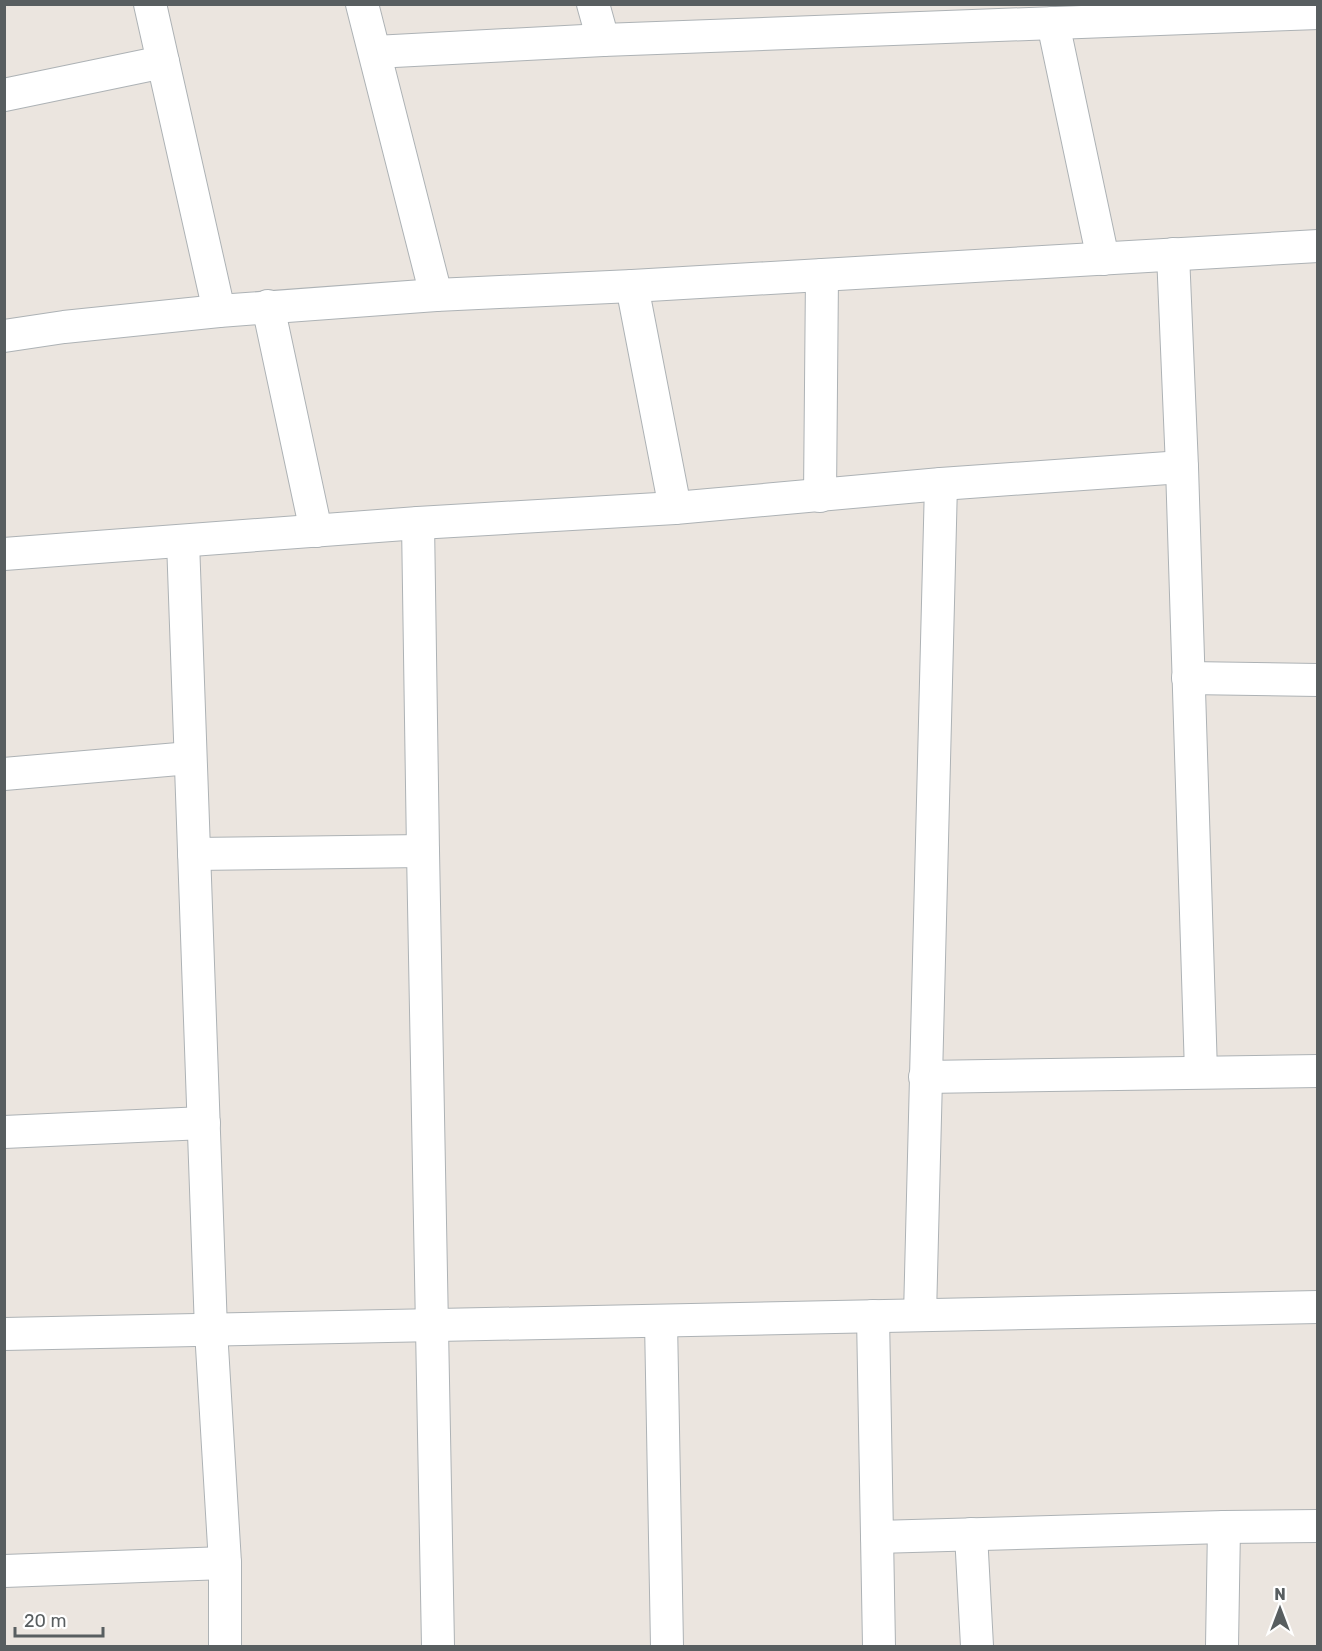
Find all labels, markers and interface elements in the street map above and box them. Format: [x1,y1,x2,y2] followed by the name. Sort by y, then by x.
[1250,1579,1310,1639] north arrow
[1274,1585,1286,1604] text: N
[15,1600,104,1638] scale bar
[24,1610,66,1632] text: 20 m

